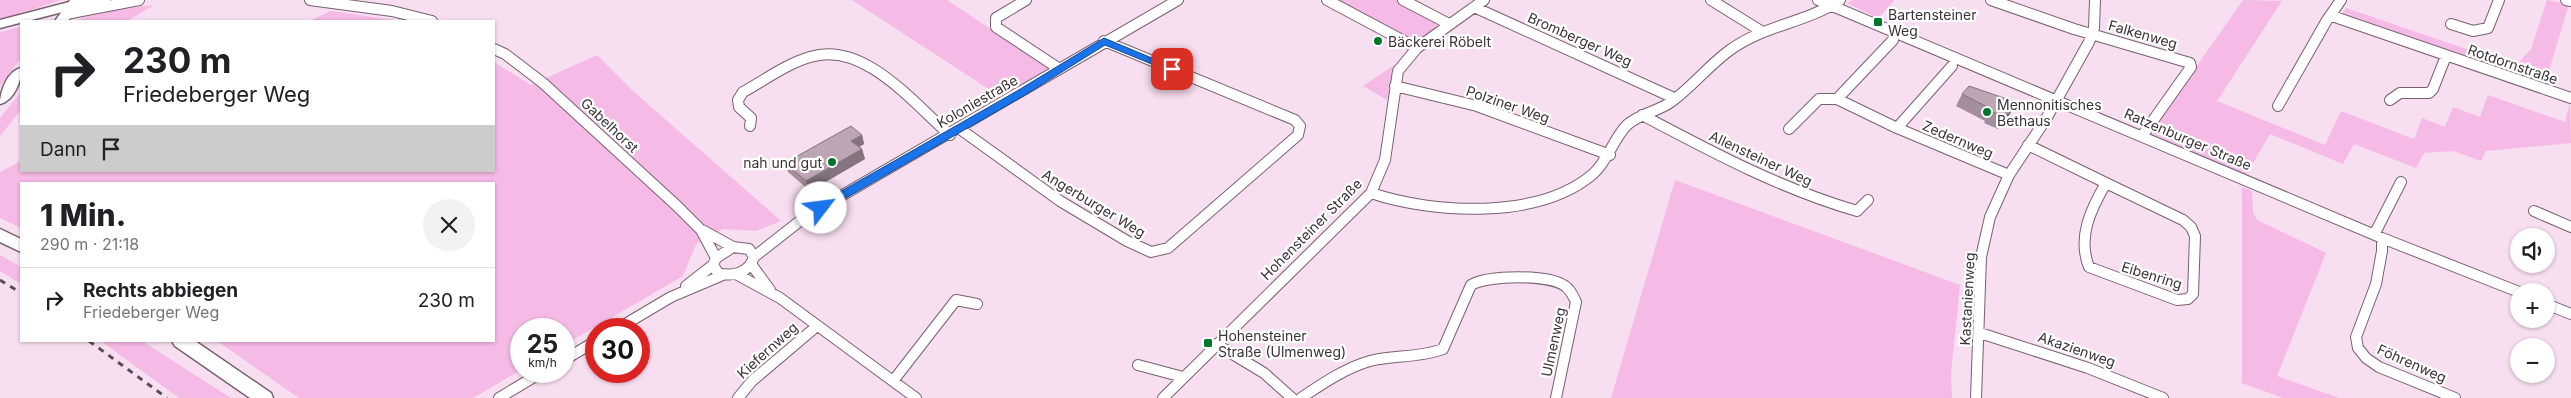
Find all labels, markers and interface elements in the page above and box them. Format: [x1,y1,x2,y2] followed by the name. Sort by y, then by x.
[1888,6,1976,39] place label: Bartensteiner Weg
[1525,8,1635,70] street label: Bromberger Weg
[1872,16,1884,28] marker: Bartensteiner Weg
[2107,16,2179,52] street label: Falkenweg
[1388,33,1492,50] place label: Bäckerei Röbelt
[1372,35,1384,47] marker: Bäckerei Röbelt
[123,39,231,81] text: 230 m
[40,40,105,105] icon: right
[2466,41,2560,87] street label: Rotdornstraße
[1151,48,1193,90] pin
[1158,55,1186,83] icon: arrive
[933,71,1021,131] street label: Koloniestraße
[123,81,310,107] text: Friedeberger Weg
[1464,82,1552,126] street label: Polziner Weg
[578,94,643,156] street label: Gabelhorst
[1997,96,2102,129] place label: Mennonitisches Bethaus
[2122,104,2254,174] street label: Ratzenburger Straße
[1981,106,1993,118] marker: Mennonitisches Bethaus
[1920,116,1996,162] street label: Zedernweg
[1707,127,1815,189] street label: Allensteiner Weg
[97,135,125,163] icon: arrive
[40,138,87,161] text: Dann
[743,154,822,171] place label: nah und gut
[826,156,838,168] marker: nah und gut
[1039,165,1149,241] street label: Angerburger Weg
[1257,175,1365,283] street label: Hohensteiner Straße
[794,181,846,233] position arrow
[40,197,126,233] text: 1 Min.
[423,199,475,251] button: close
[2510,228,2555,383] map controls
[2510,228,2555,273] button: sound
[40,234,139,254] text: 290 m · 21:18
[1956,252,1978,346] street label: Kastanienweg
[2120,258,2184,292] street label: Eibenring
[83,279,238,302] text: Rechts abbiegen
[2510,283,2555,328] button: +
[40,286,68,314] icon: right
[418,289,475,312] text: 230 m
[83,302,219,322] text: Friedeberger Weg
[1537,306,1569,378] street label: Ulmenweg
[585,318,650,383] speed limit sign: 30
[733,318,801,382] street label: Kiefernweg
[1218,327,1346,360] place label: Hohensteiner Straße (Ulmenweg)
[2036,328,2118,370] street label: Akazienweg
[527,329,558,359] text: 25
[1202,337,1214,349] marker: Hohensteiner Straße (Ulmenweg)
[2510,338,2555,383] button: −
[2375,340,2449,386] street label: Föhrenweg
[528,355,557,370] text: km/h

